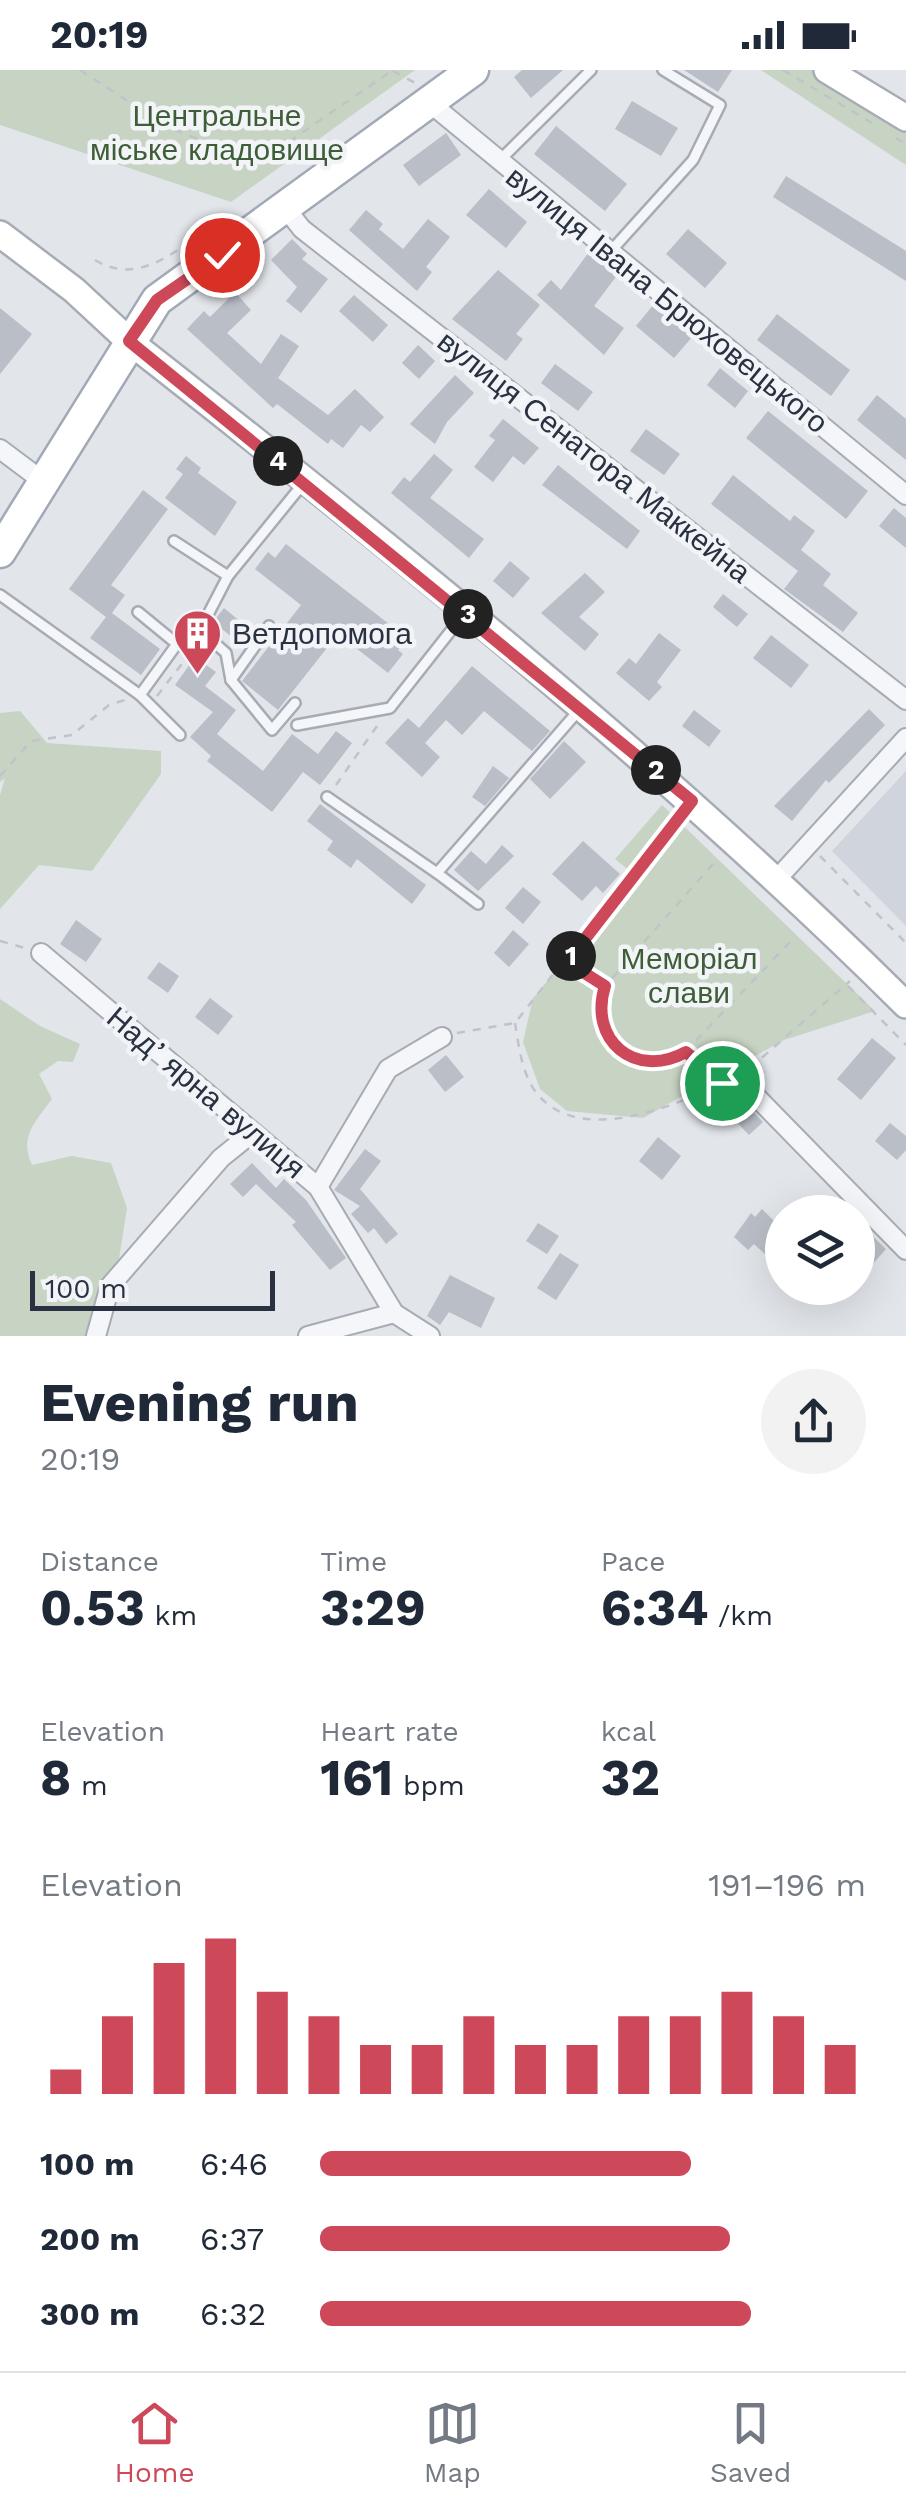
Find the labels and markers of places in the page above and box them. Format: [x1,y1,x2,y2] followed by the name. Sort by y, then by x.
[180,213,265,298] pin
[253,436,303,486] pin: 4
[443,589,493,639] pin: 3
[171,608,223,676] building icon: Ветдопомога
[232,616,412,651] place label: Ветдопомога
[631,745,681,795] pin: 2
[546,931,596,981] pin: 1
[680,1041,765,1126] pin

